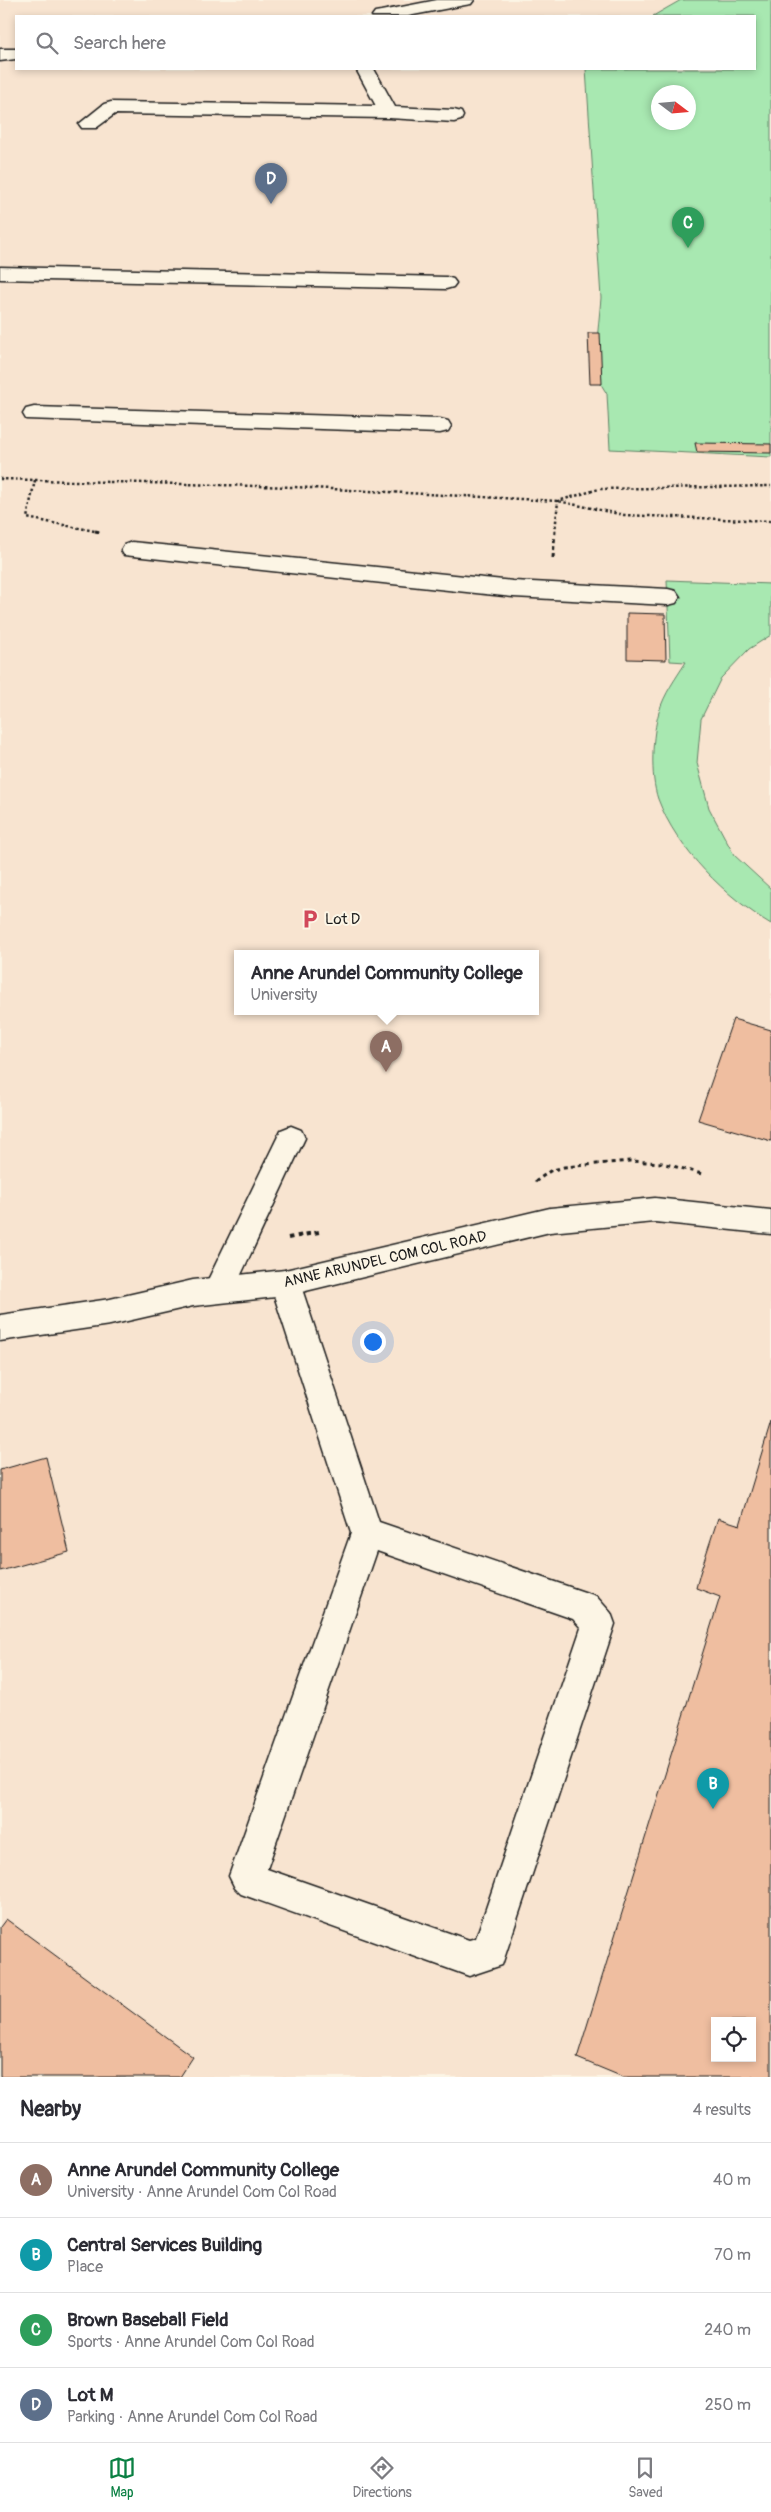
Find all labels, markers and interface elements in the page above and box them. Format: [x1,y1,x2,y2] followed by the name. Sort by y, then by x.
[15,15,756,70] search box
[33,29,61,57] icon: search
[73,31,166,55] text: Search here
[651,85,696,130] north arrow
[255,163,287,204] pin: D
[672,207,704,248] pin: C
[299,908,321,930] parking icon: Lot D
[325,910,360,929] place label: Lot D
[234,950,539,1015] popup
[250,961,523,985] text: Anne Arundel Community College
[250,985,317,1005] text: University
[370,1031,402,1072] pin: A
[282,1227,489,1292] street label: ANNE ARUNDEL COM COL ROAD
[360,1329,386,1355] your location
[697,1768,729,1809] pin: B
[711,2017,756,2062] map controls
[711,2017,756,2062] button: locate
[20,2096,81,2123] text: Nearby
[693,2100,751,2120] text: 4 results
[67,2158,339,2182] text: Anne Arundel Community College
[31,2170,41,2190] text: A
[713,2170,751,2190] text: 40 m
[67,2182,337,2202] text: University · Anne Arundel Com Col Road
[67,2233,262,2257] text: Central Services Building
[31,2245,41,2265] text: B
[714,2245,751,2265] text: 70 m
[67,2257,103,2277] text: Place
[67,2308,229,2332] text: Brown Baseball Field
[31,2320,41,2340] text: C
[704,2320,751,2340] text: 240 m
[67,2332,315,2352] text: Sports · Anne Arundel Com Col Road
[67,2383,113,2407] text: Lot M
[31,2395,41,2415] text: D
[705,2395,751,2415] text: 250 m
[67,2407,318,2427] text: Parking · Anne Arundel Com Col Road
[108,2454,136,2501] tab: Map
[352,2454,412,2501] tab: Directions
[628,2454,663,2501] tab: Saved

